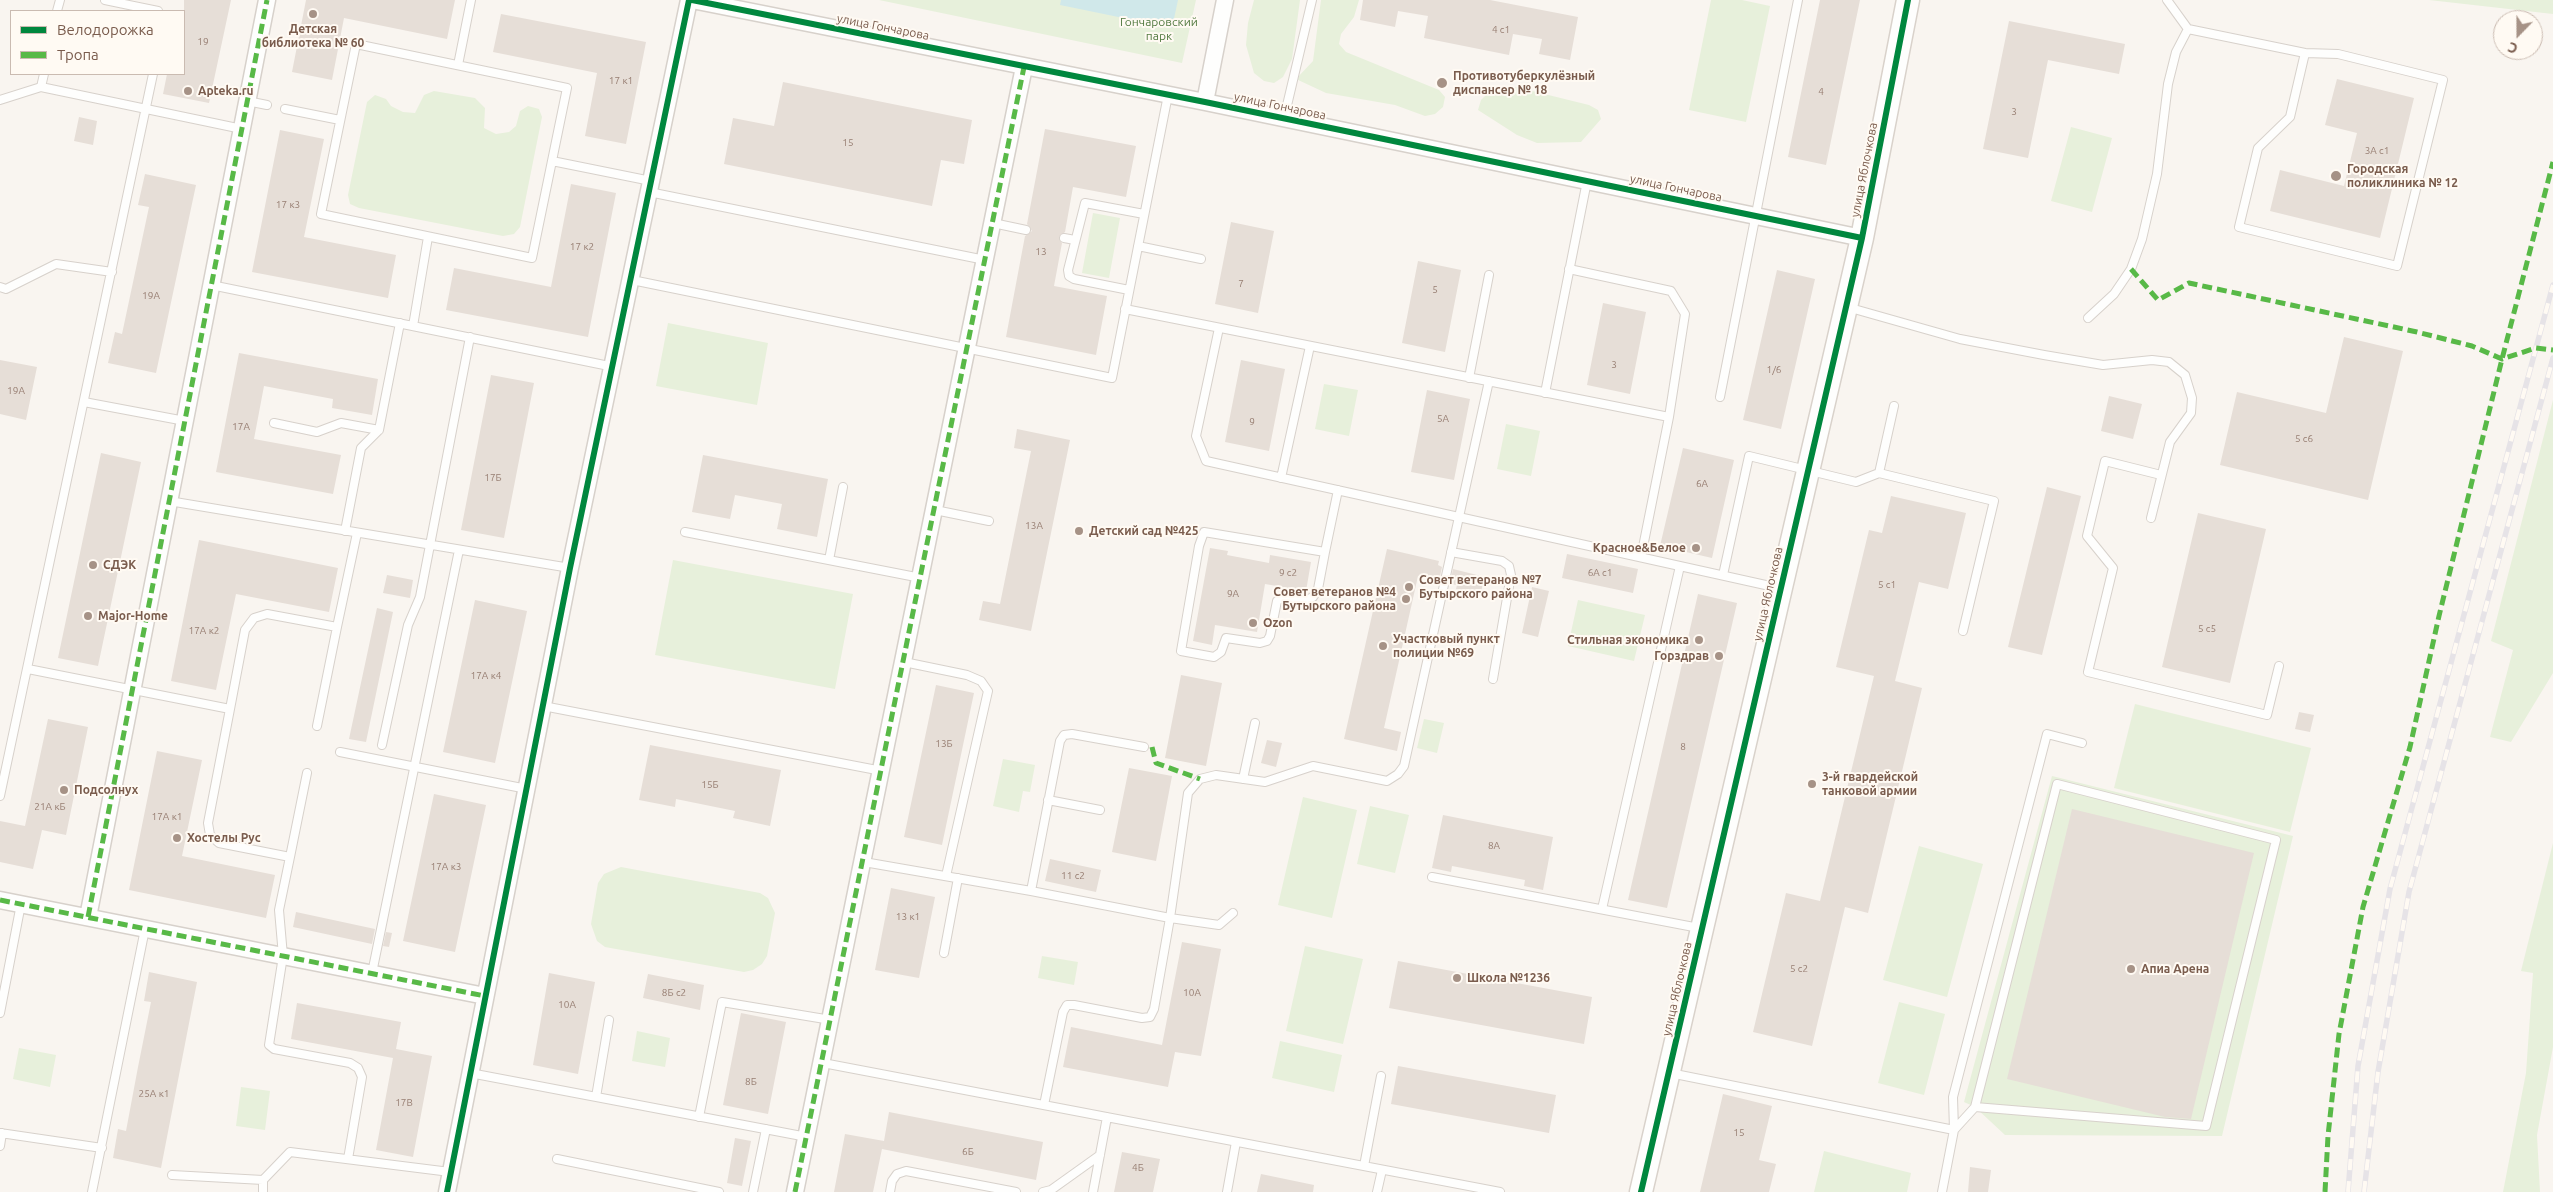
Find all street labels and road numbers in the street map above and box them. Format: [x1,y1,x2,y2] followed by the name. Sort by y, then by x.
[836,11,930,43] street label: улица Гончарова
[1233,89,1327,123] street label: улица Гончарова
[1848,121,1880,219] street label: улица Яблочкова
[1629,171,1723,205] street label: улица Гончарова
[1750,546,1786,642] street label: улица Яблочкова
[1659,941,1695,1037] street label: улица Яблочкова

